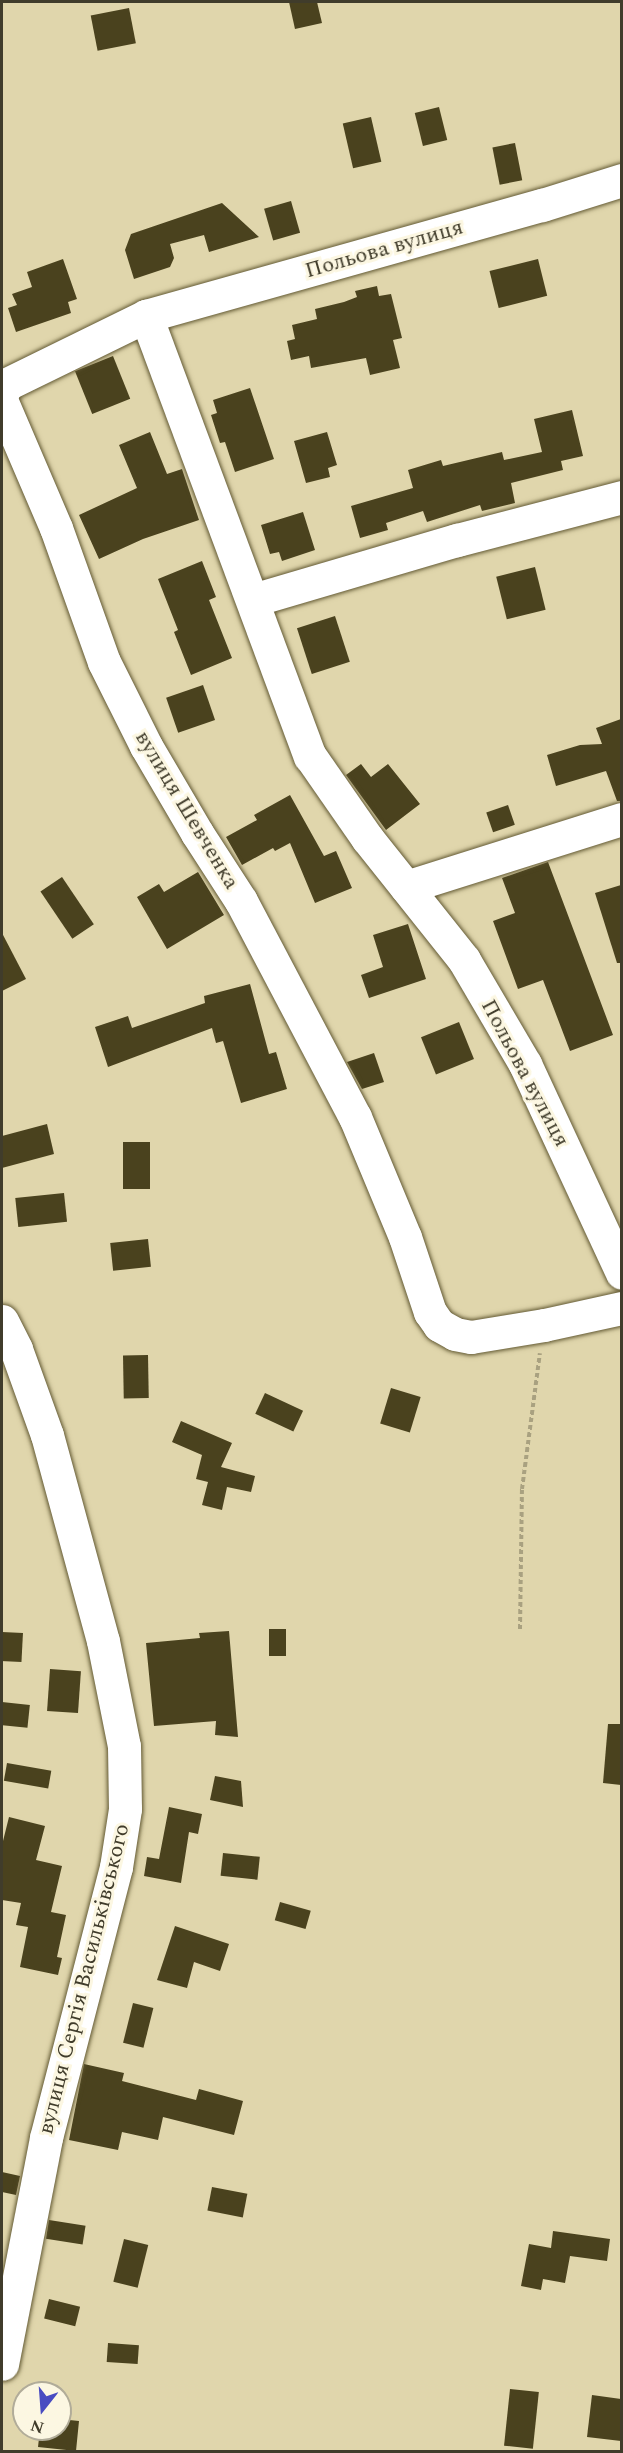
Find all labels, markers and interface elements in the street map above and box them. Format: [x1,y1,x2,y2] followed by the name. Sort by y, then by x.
[302,214,466,284] street label: Польова вулиця
[129,726,245,894] street label: вулиця Шевченка
[475,995,575,1151] street label: Польова вулиця
[33,1821,135,2137] street label: вулиця Сергія Васильківського
[12,2381,72,2441] north arrow
[28,2413,47,2440] text: N

